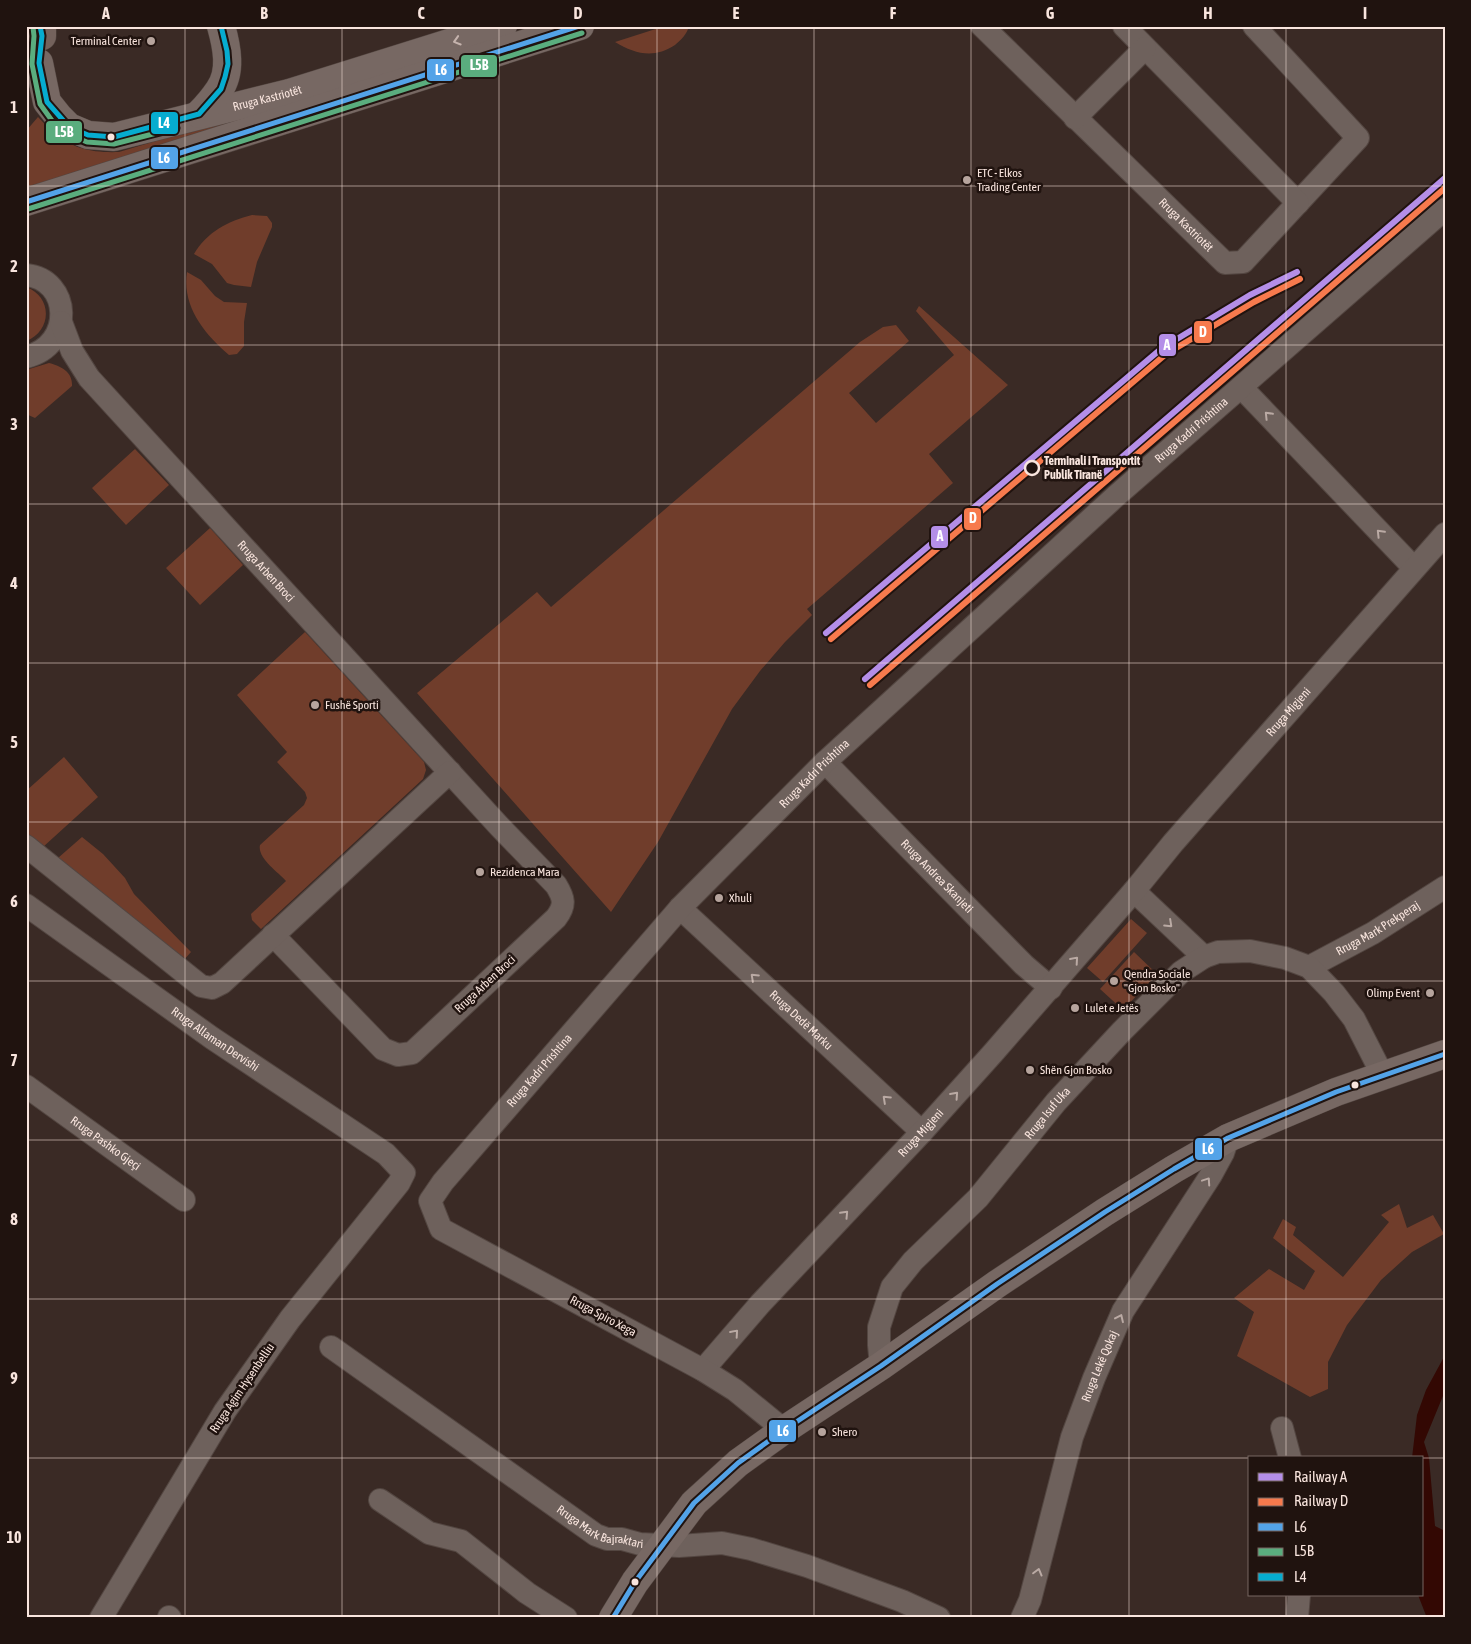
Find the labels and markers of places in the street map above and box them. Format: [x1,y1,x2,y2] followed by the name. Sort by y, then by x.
[71,34,141,48] place label: Terminal Center
[145,35,157,47] marker: Terminal Center
[106,132,116,142] unlabelled marker
[977,166,1041,194] place label: ETC - Elkos Trading Center
[961,174,973,186] marker: ETC - Elkos Trading Center
[1044,454,1141,482] place label: Terminali i Transportit Publik Tiranë
[1024,460,1040,476] marker: Terminali i Transportit Publik Tiranë
[325,698,379,712] place label: Fushë Sporti
[309,699,321,711] marker: Fushë Sporti
[490,865,560,879] place label: Rezidenca Mara
[474,866,486,878] marker: Rezidenca Mara
[729,891,752,905] place label: Xhuli
[713,892,725,904] marker: Xhuli
[1124,967,1190,995] place label: Qendra Sociale "Gjon Bosko"
[1108,975,1120,987] marker: Qendra Sociale "Gjon Bosko"
[1366,986,1421,1000] place label: Olimp Event
[1424,987,1436,999] marker: Olimp Event
[1085,1001,1138,1015] place label: Lulet e Jetës
[1069,1002,1081,1014] marker: Lulet e Jetës
[1040,1063,1113,1077] place label: Shën Gjon Bosko
[1024,1064,1036,1076] marker: Shën Gjon Bosko
[1350,1080,1360,1090] unlabelled marker
[832,1425,858,1439] place label: Shero
[816,1426,828,1438] marker: Shero
[630,1577,640,1587] unlabelled marker

